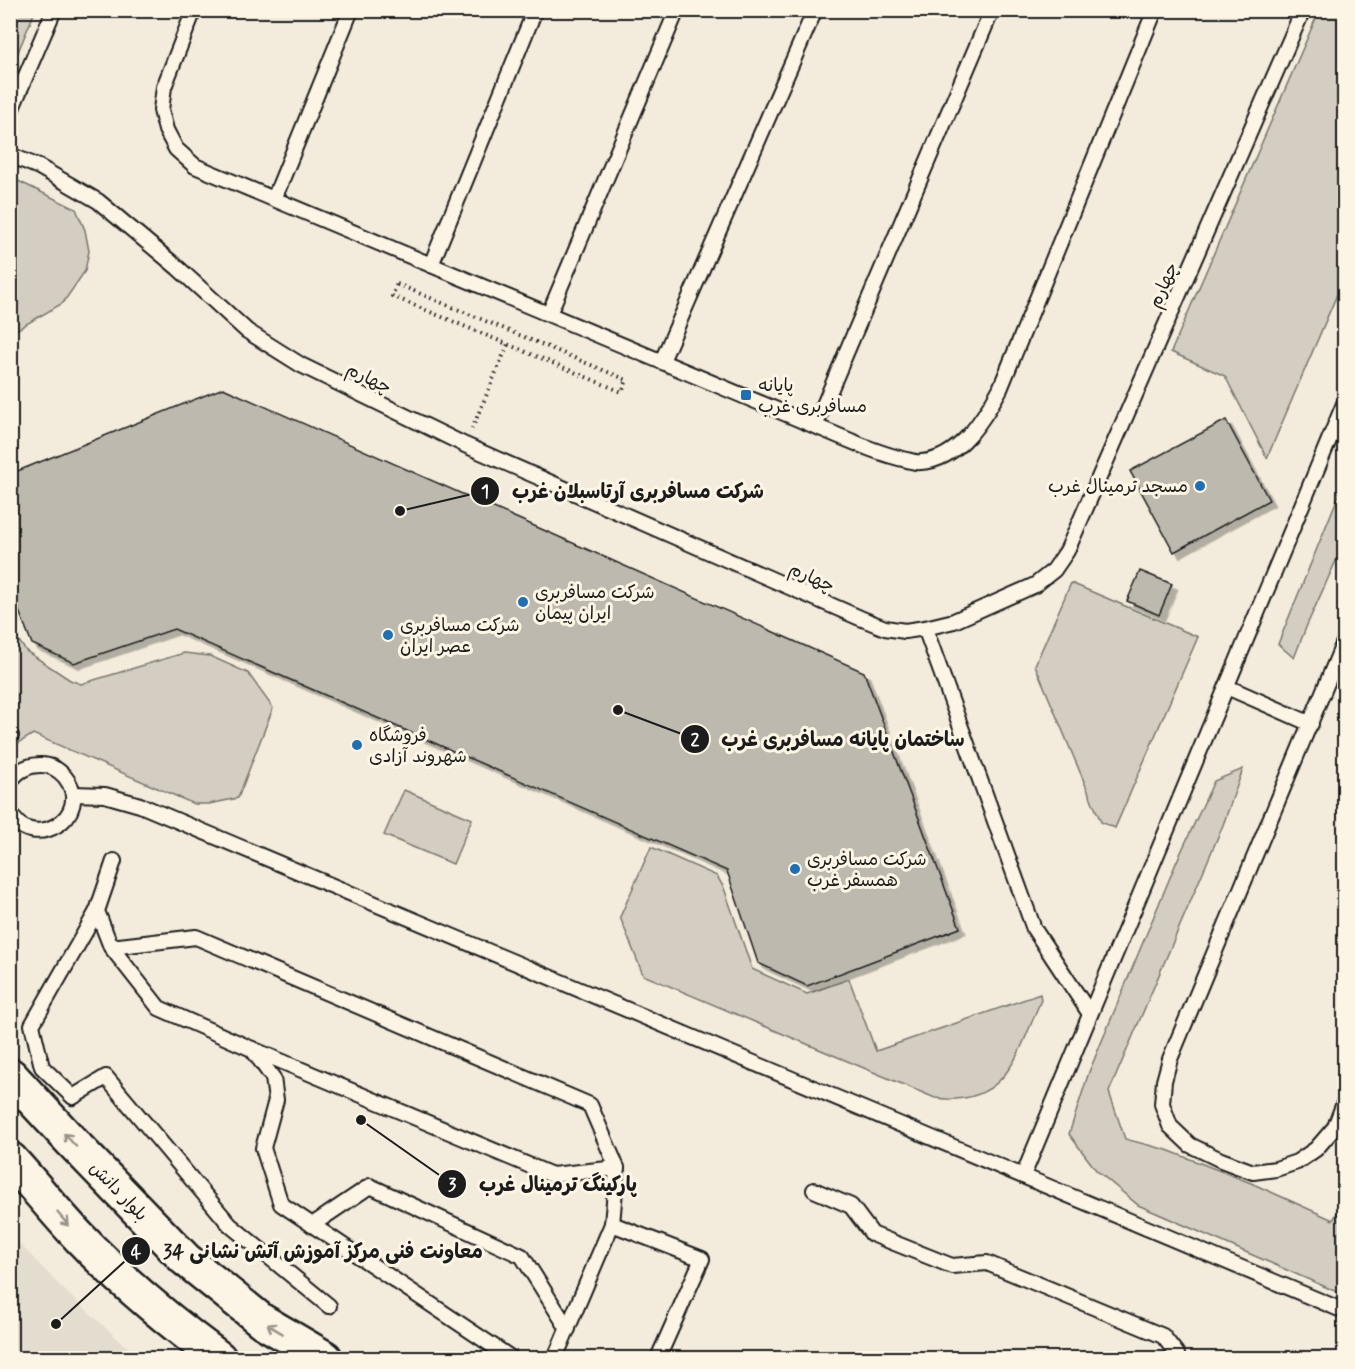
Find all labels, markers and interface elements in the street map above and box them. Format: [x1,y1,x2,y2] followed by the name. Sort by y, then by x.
[1143,259,1185,312] street label: چهارم
[342,358,395,401] street label: چهارم
[758,374,867,419] place label: پایانه مسافربری غرب
[739,388,753,402] marker: پایانه مسافربری غرب
[470,472,776,510] callout: شرکت مسافربری آرتاسبلان غرب
[1048,475,1188,499] place label: مسجد ترمینال غرب
[512,479,764,506] text: شرکت مسافربری آرتاسبلان غرب
[1193,479,1207,493] marker: مسجد ترمینال غرب
[481,480,489,504] text: 1
[785,557,838,599] street label: چهارم
[535,581,655,626] place label: شرکت مسافربری ایران پیمان
[516,595,530,609] marker: شرکت مسافربری ایران پیمان
[400,614,520,659] place label: شرکت مسافربری عصر ایران
[381,628,395,642] marker: شرکت مسافربری عصر ایران
[680,720,977,758] callout: ساختمان پایانه مسافربری غرب
[369,724,467,769] place label: فروشگاه شهروند آزادی
[721,727,965,754] text: ساختمان پایانه مسافربری غرب
[691,728,700,752] text: 2
[350,738,364,752] marker: فروشگاه شهروند آزادی
[807,848,927,893] place label: شرکت مسافربری همسفر غرب
[788,862,802,876] marker: شرکت مسافربری همسفر غرب
[63,1133,77,1148] one-way arrow
[84,1157,153,1227] street label: بلوار دانش
[437,1165,649,1203] callout: پارکینگ ترمینال غرب
[479,1172,637,1199] text: پارکینگ ترمینال غرب
[448,1173,457,1197] text: 3
[56,1211,70,1226] one-way arrow
[121,1232,495,1270] callout: معاونت فنی مرکز آموزش آتش نشانی 34
[163,1239,483,1266] text: معاونت فنی مرکز آموزش آتش نشانی 34
[131,1241,142,1265] text: 4
[267,1322,284,1334] one-way arrow

